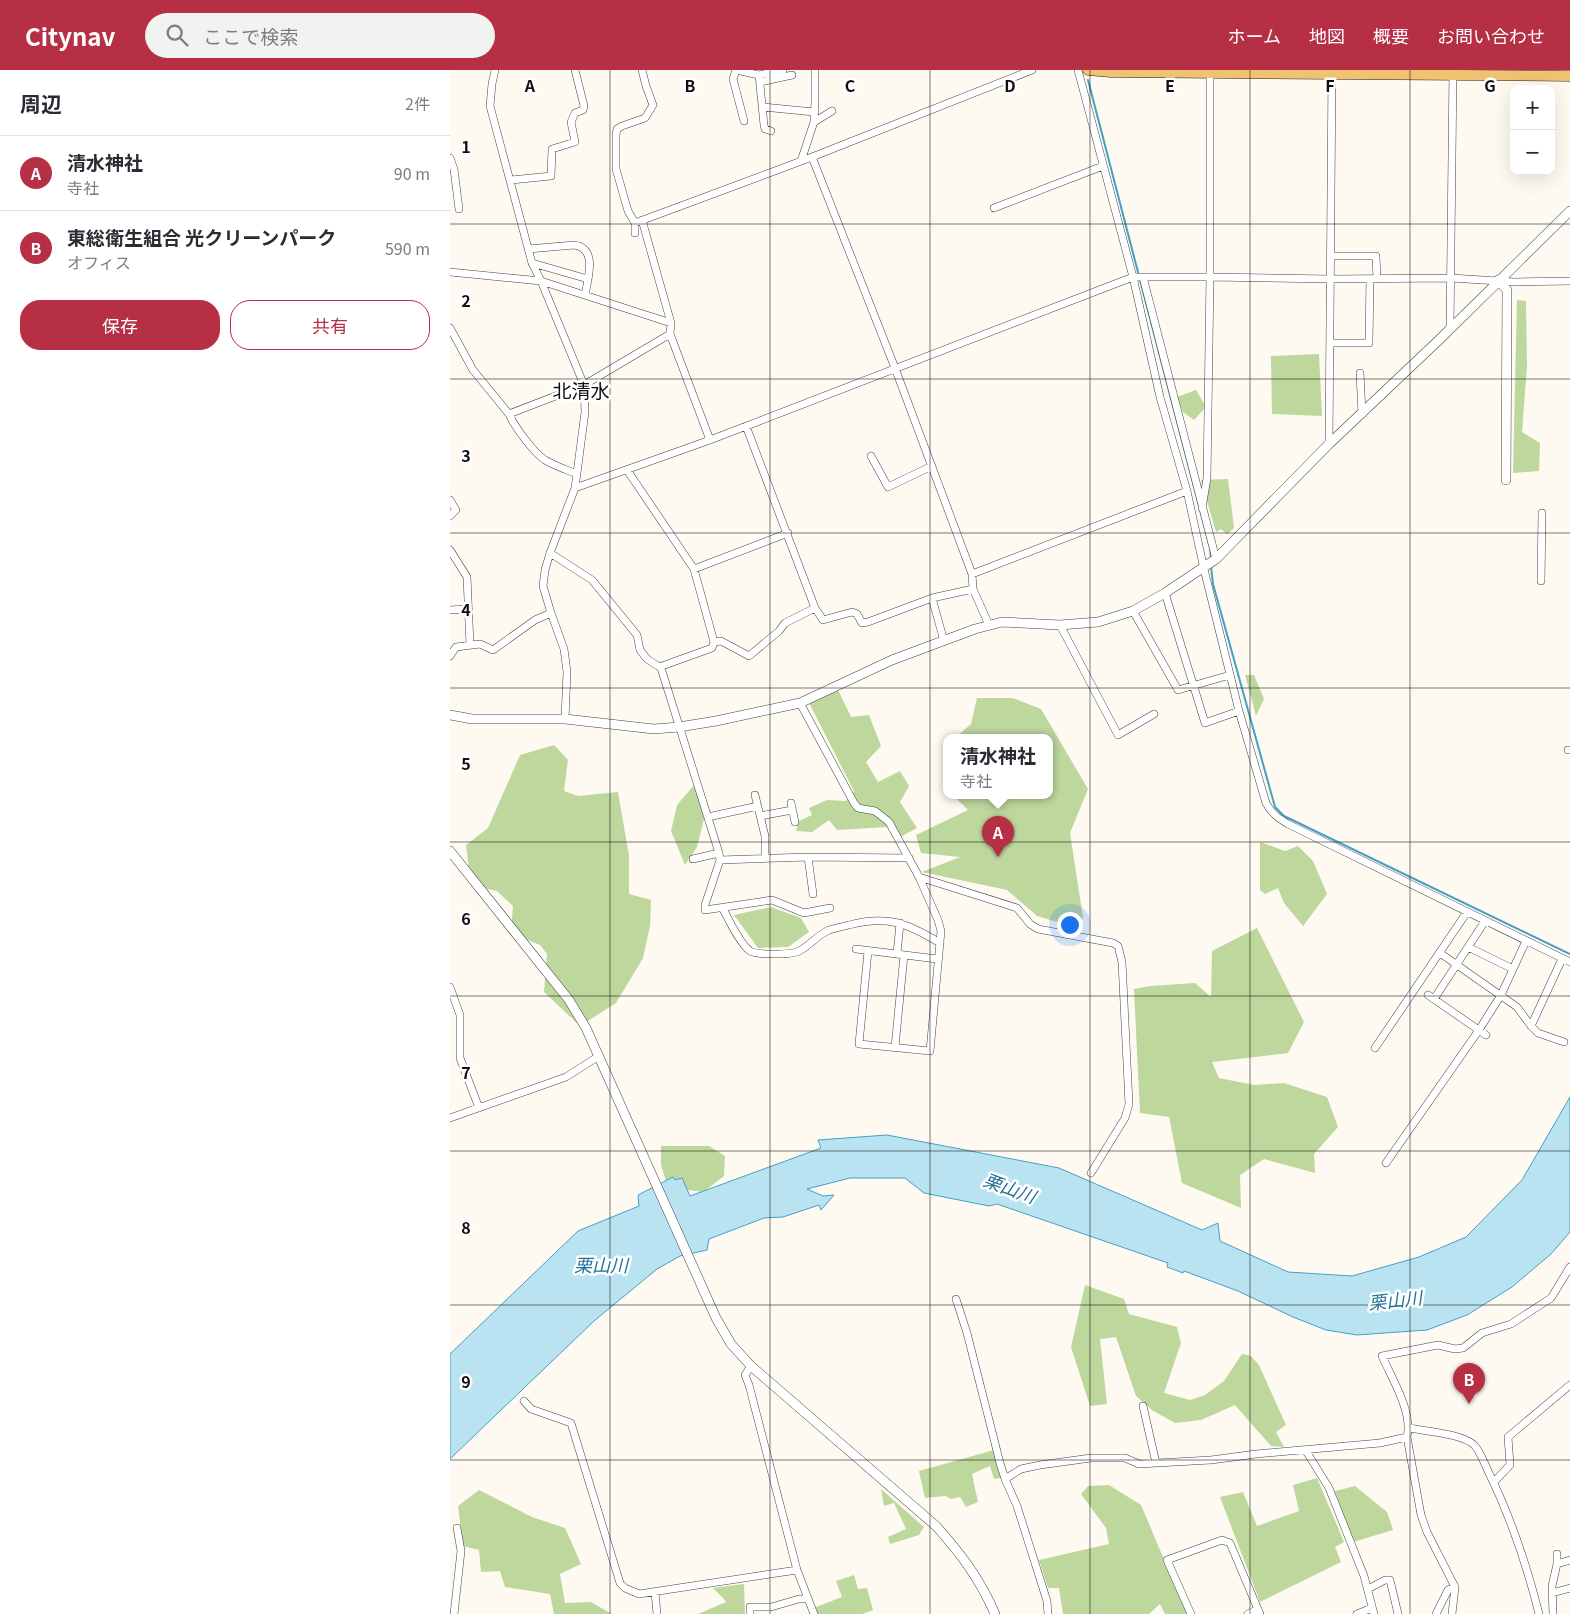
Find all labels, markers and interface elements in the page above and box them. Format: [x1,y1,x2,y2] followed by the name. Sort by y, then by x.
[145,13,495,58] search box
[25,18,115,53] text: Citynav
[163,21,191,49] icon: search
[203,22,298,49] text: ここで検索
[1228,22,1281,48] text: ホーム
[1309,22,1345,48] text: 地図
[1373,22,1409,48] text: 概要
[1437,22,1545,48] text: お問い合わせ
[524,73,536,97] text: A
[685,73,696,97] text: B
[845,73,856,97] text: C
[1004,73,1016,97] text: D
[1165,73,1175,97] text: E
[1325,73,1335,97] text: F
[1484,73,1496,97] text: G
[1510,85,1555,175] map controls
[1510,85,1555,130] button: +
[20,88,62,118] text: 周辺
[405,91,430,115] text: 2件
[1510,130,1555,175] button: −
[461,134,471,158] text: 1
[67,148,143,175] text: 清水神社
[31,161,41,185] text: A
[394,161,430,185] text: 90 m
[67,175,99,199] text: 寺社
[67,223,336,250] text: 東総衛生組合 光クリーンパーク
[31,236,41,260] text: B
[385,236,430,260] text: 590 m
[67,250,131,274] text: オフィス
[461,288,471,312] text: 2
[20,300,220,350] button: 保存
[230,300,430,350] button: 共有
[552,376,610,403] district label: 北清水
[461,443,471,467] text: 3
[461,597,471,621] text: 4
[943,734,1053,799] popup
[960,741,1036,768] text: 清水神社
[461,751,471,775] text: 5
[960,768,992,792] text: 寺社
[982,816,1014,857] pin: A
[461,906,471,930] text: 6
[1057,912,1083,938] your location
[461,1060,471,1084] text: 7
[980,1166,1042,1209] water label: 栗山川
[461,1215,471,1239] text: 8
[574,1251,630,1277] water label: 栗山川
[1367,1283,1425,1315] water label: 栗山川
[1453,1363,1485,1404] pin: B
[461,1369,471,1393] text: 9

